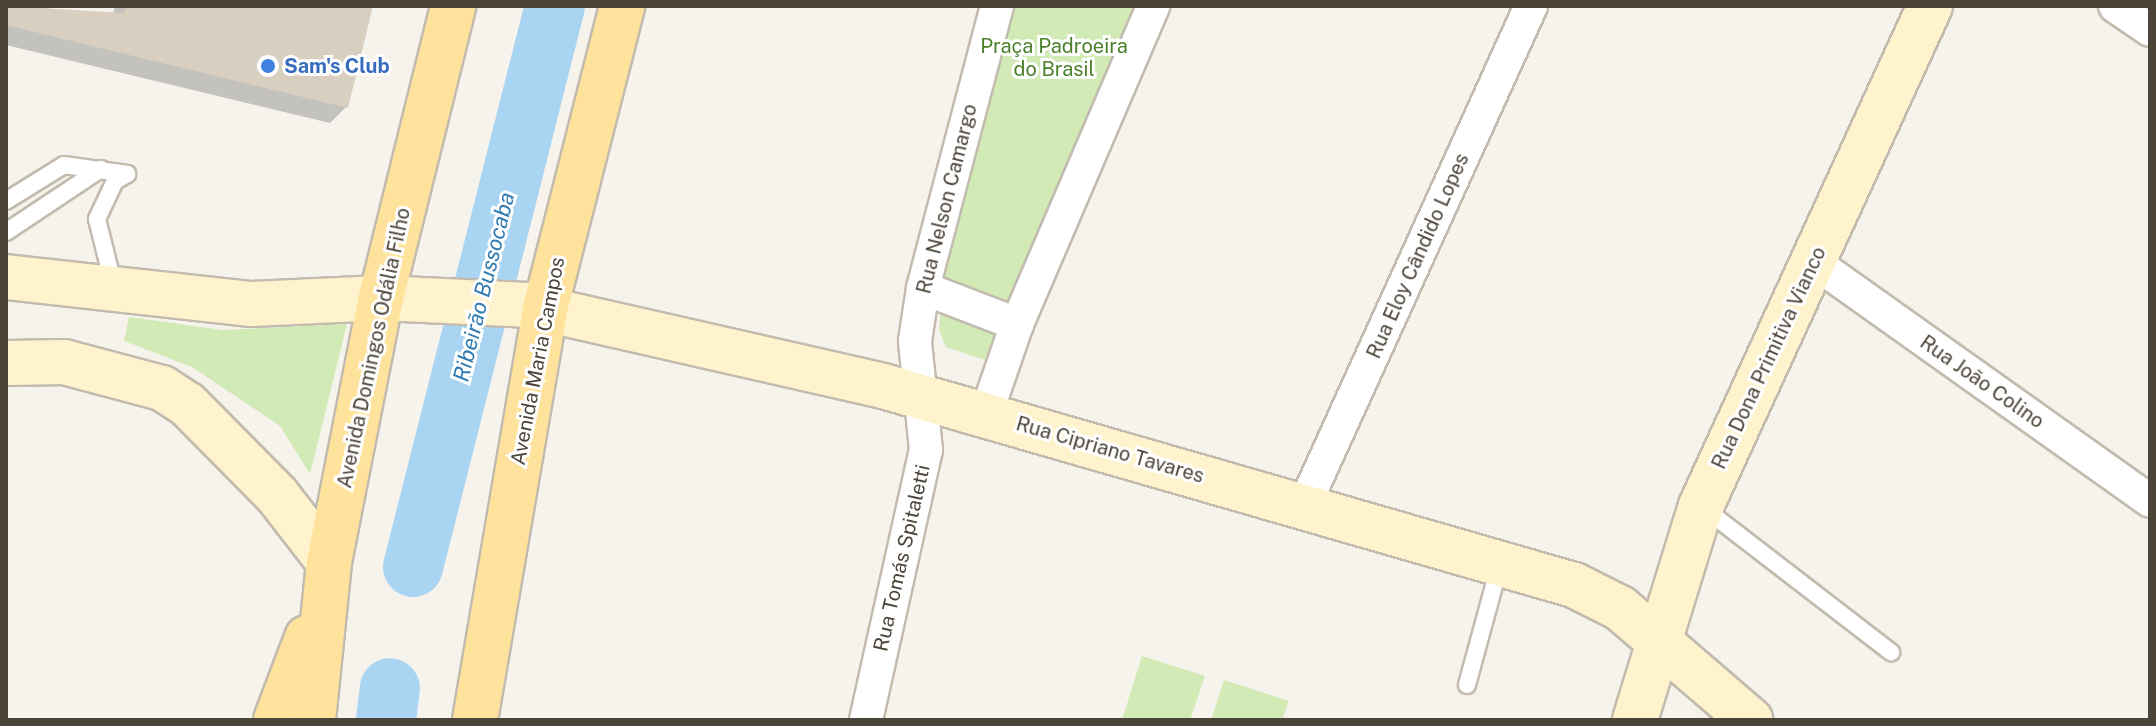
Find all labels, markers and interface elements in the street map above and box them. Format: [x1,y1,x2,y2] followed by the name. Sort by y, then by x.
[980,34,1128,81] park label: Praça Padroeira do Brasil
[284,54,390,78] place label: Sam's Club
[259,57,277,75] marker: Sam's Club
[912,102,982,296] street label: Rua Nelson Camargo
[1362,150,1474,362] street label: Rua Eloy Cândido Lopes
[448,190,520,384] water label: Ribeirão Bussocaba
[333,206,415,490] street label: Avenida Domingos Odália Filho
[1707,243,1831,473] street label: Rua Dona Primitiva Vianco
[506,255,570,467] street label: Avenida Maria Campos
[1915,330,2049,434] street label: Rua João Colino
[1013,412,1207,488] street label: Rua Cipriano Tavares
[869,462,935,654] street label: Rua Tomás Spitaletti

